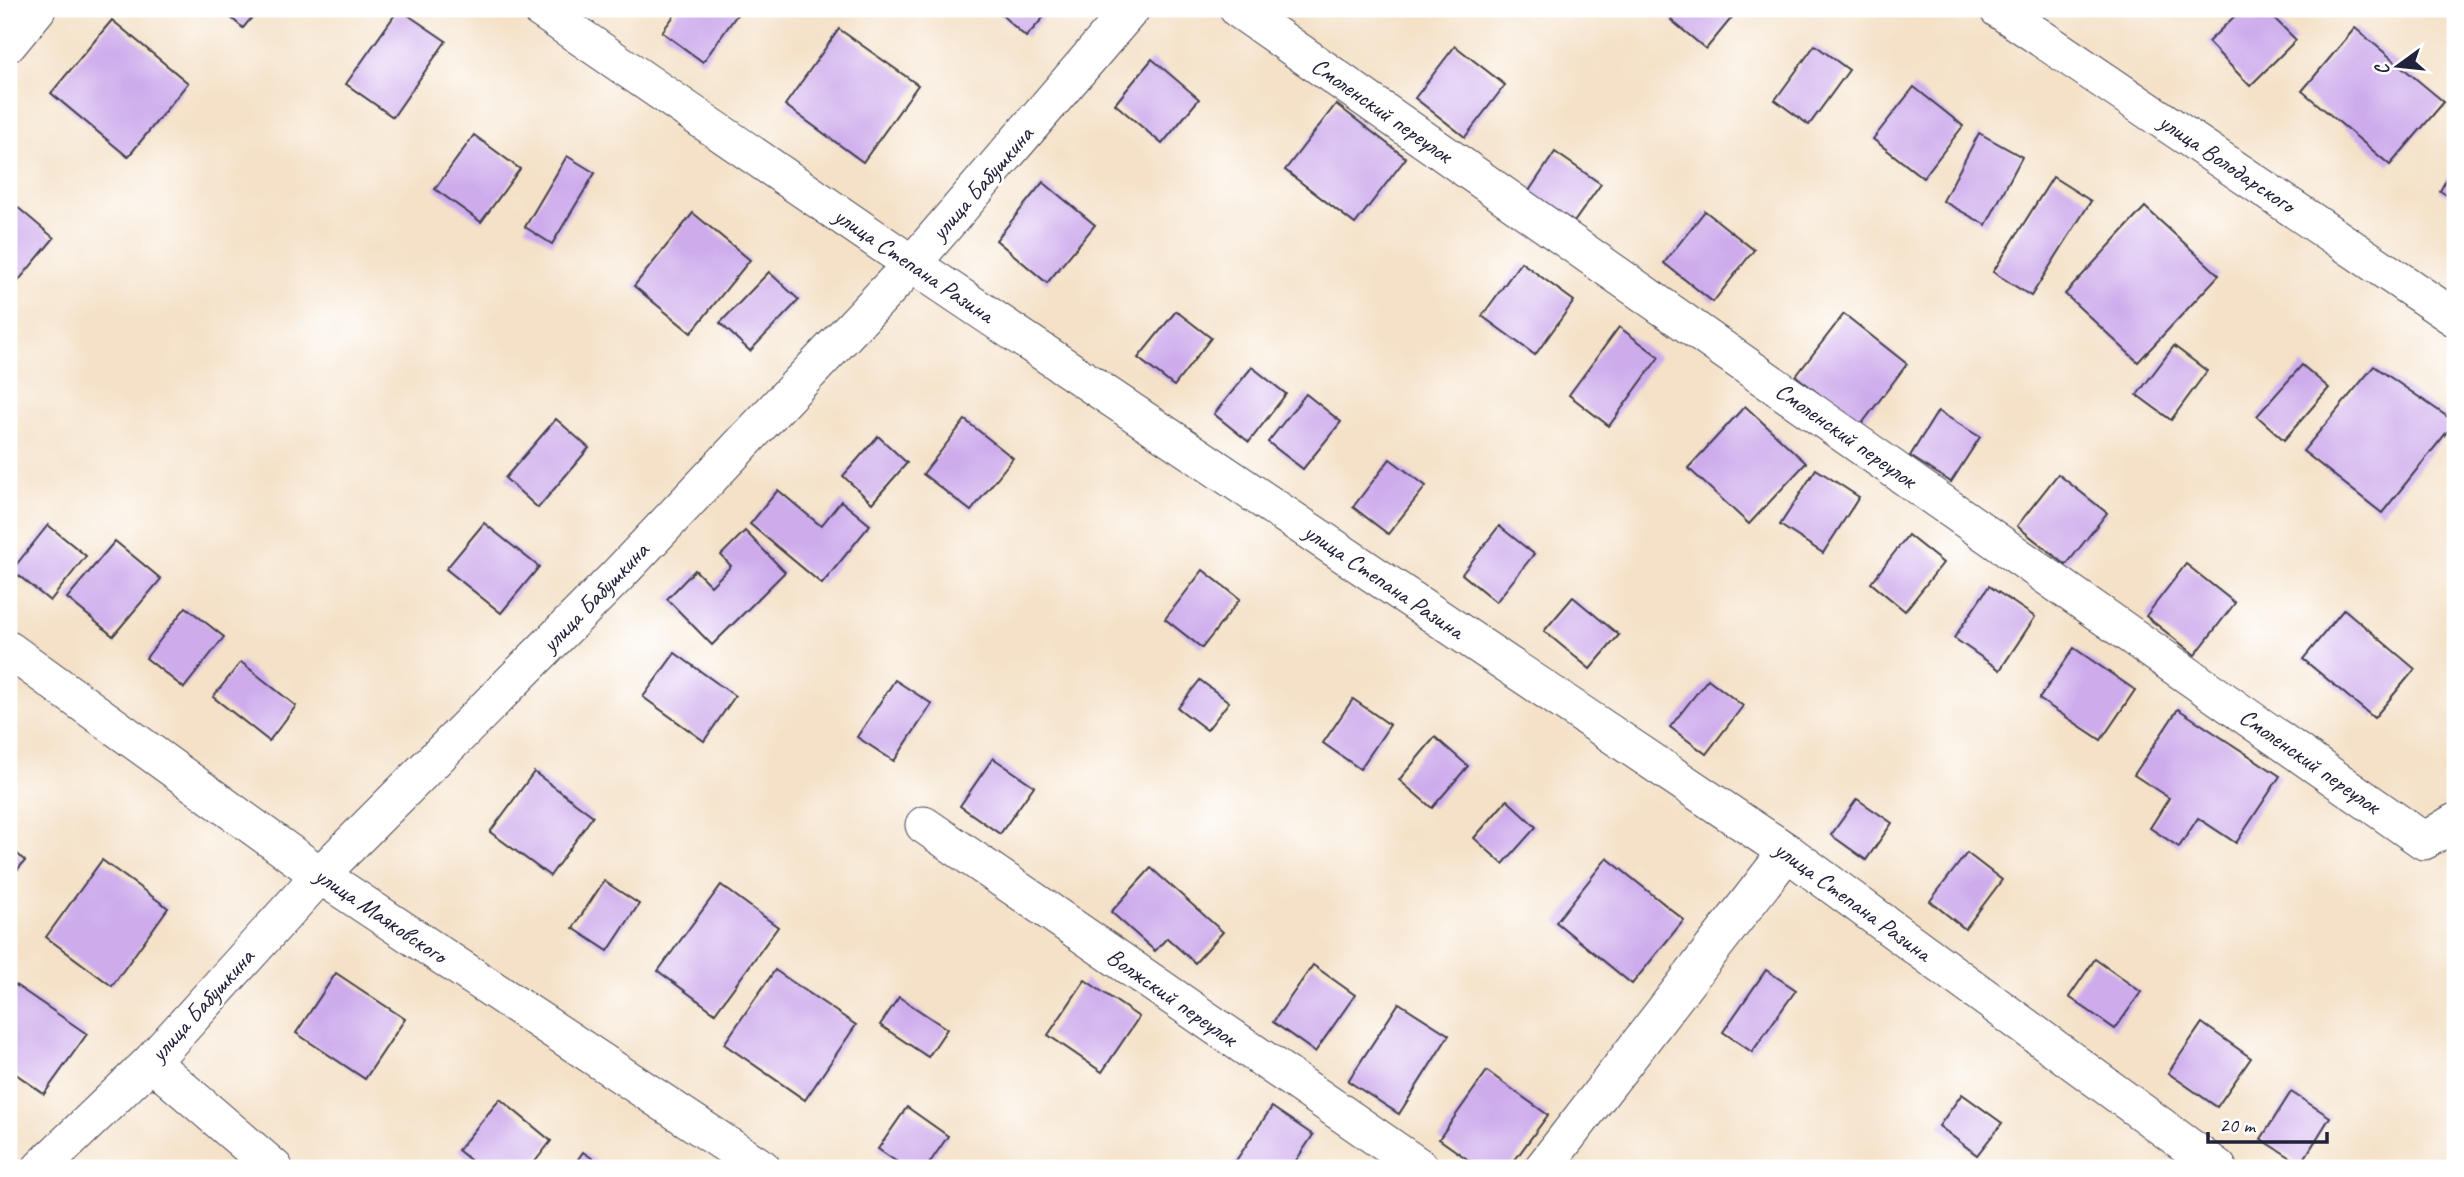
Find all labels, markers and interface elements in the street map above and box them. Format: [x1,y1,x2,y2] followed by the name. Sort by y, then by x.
[2362,32,2432,102] north arrow
[1306,50,1460,171] street label: Смоленский переулок
[2369,60,2395,78] text: С
[2152,105,2303,221] street label: улица Володарского
[923,119,1041,248] street label: улица Бабушкина
[827,199,1002,331] street label: улица Степана Разина
[1770,375,1924,496] street label: Смоленский переулок
[1297,515,1472,647] street label: улица Степана Разина
[534,535,656,660] street label: улица Бабушкина
[2234,701,2388,822] street label: Смоленский переулок
[1767,833,1939,969] street label: улица Степана Разина
[308,859,455,971] street label: улица Маяковского
[142,941,262,1069] street label: улица Бабушкина
[1101,941,1245,1054] street label: Волжский переулок
[2208,1100,2328,1144] scale bar
[2219,1112,2257,1138] text: 20 m

